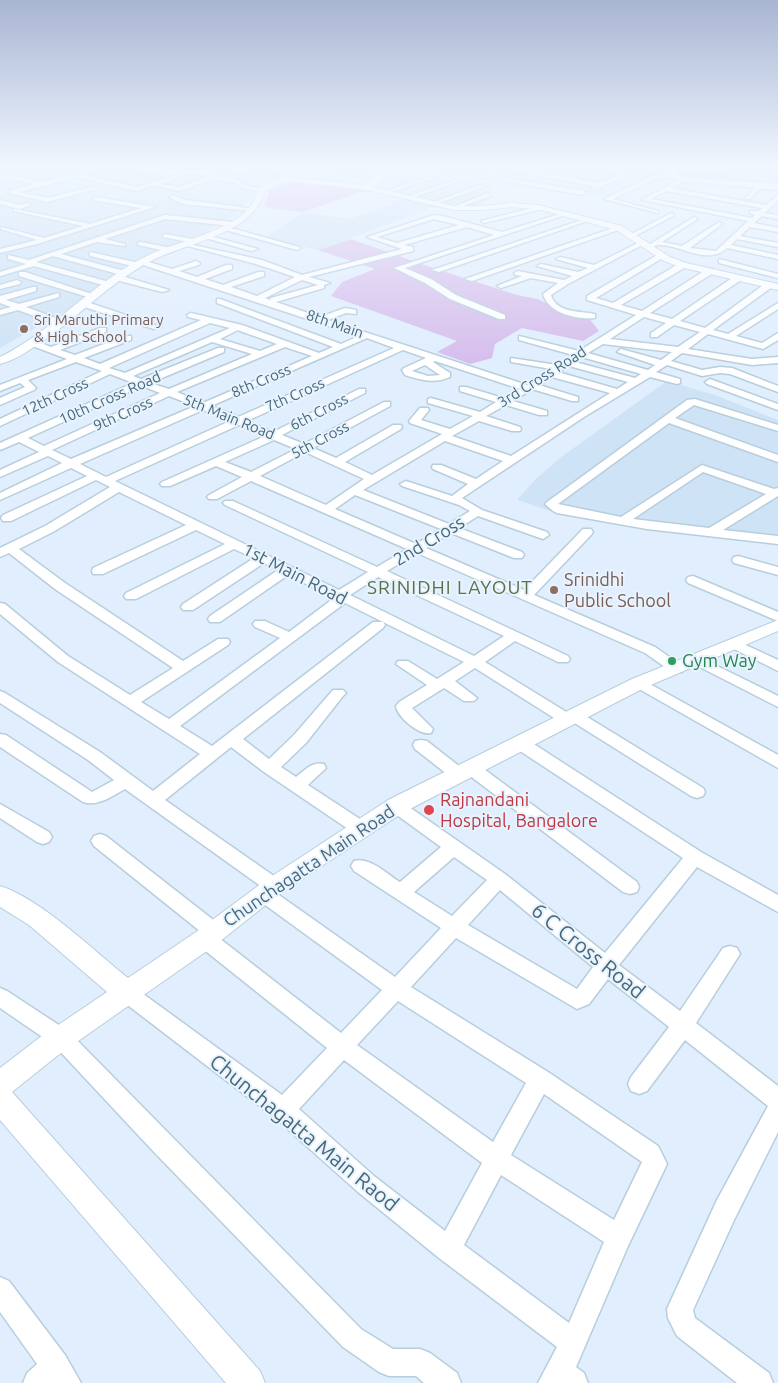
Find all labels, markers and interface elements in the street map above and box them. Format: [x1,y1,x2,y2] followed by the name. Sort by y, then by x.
[304,306,366,342] street label: 8th Main
[34,311,163,346] place label: Sri Maruthi Primary & High School
[18,323,30,335] marker: Sri Maruthi Primary & High School
[494,343,590,411] street label: 3rd Cross Road
[228,360,294,402] street label: 8th Cross
[56,368,164,428] street label: 10th Cross Road
[19,374,91,420] street label: 12th Cross
[263,374,327,416] street label: 7th Cross
[181,390,277,444] street label: 5th Main Road
[287,390,351,434] street label: 6th Cross
[91,393,155,435] street label: 9th Cross
[288,417,352,463] street label: 5th Cross
[390,511,468,571] street label: 2nd Cross
[239,538,351,610] street label: 1st Main Road
[564,569,671,612] place label: Srinidhi Public School
[365,577,535,599] district label: SRINIDHI LAYOUT
[548,584,560,596] marker: Srinidhi Public School
[682,650,756,672] place label: Gym Way
[666,655,678,667] marker: Gym Way
[440,789,598,832] place label: Rajnandani Hospital, Bangalore
[219,801,399,931] street label: Chunchagatta Main Road
[422,803,436,817] marker: Rajnandani Hospital, Bangalore
[526,898,650,1004] street label: 6 C Cross Road
[204,1049,404,1217] street label: Chunchagatta Main Raod

